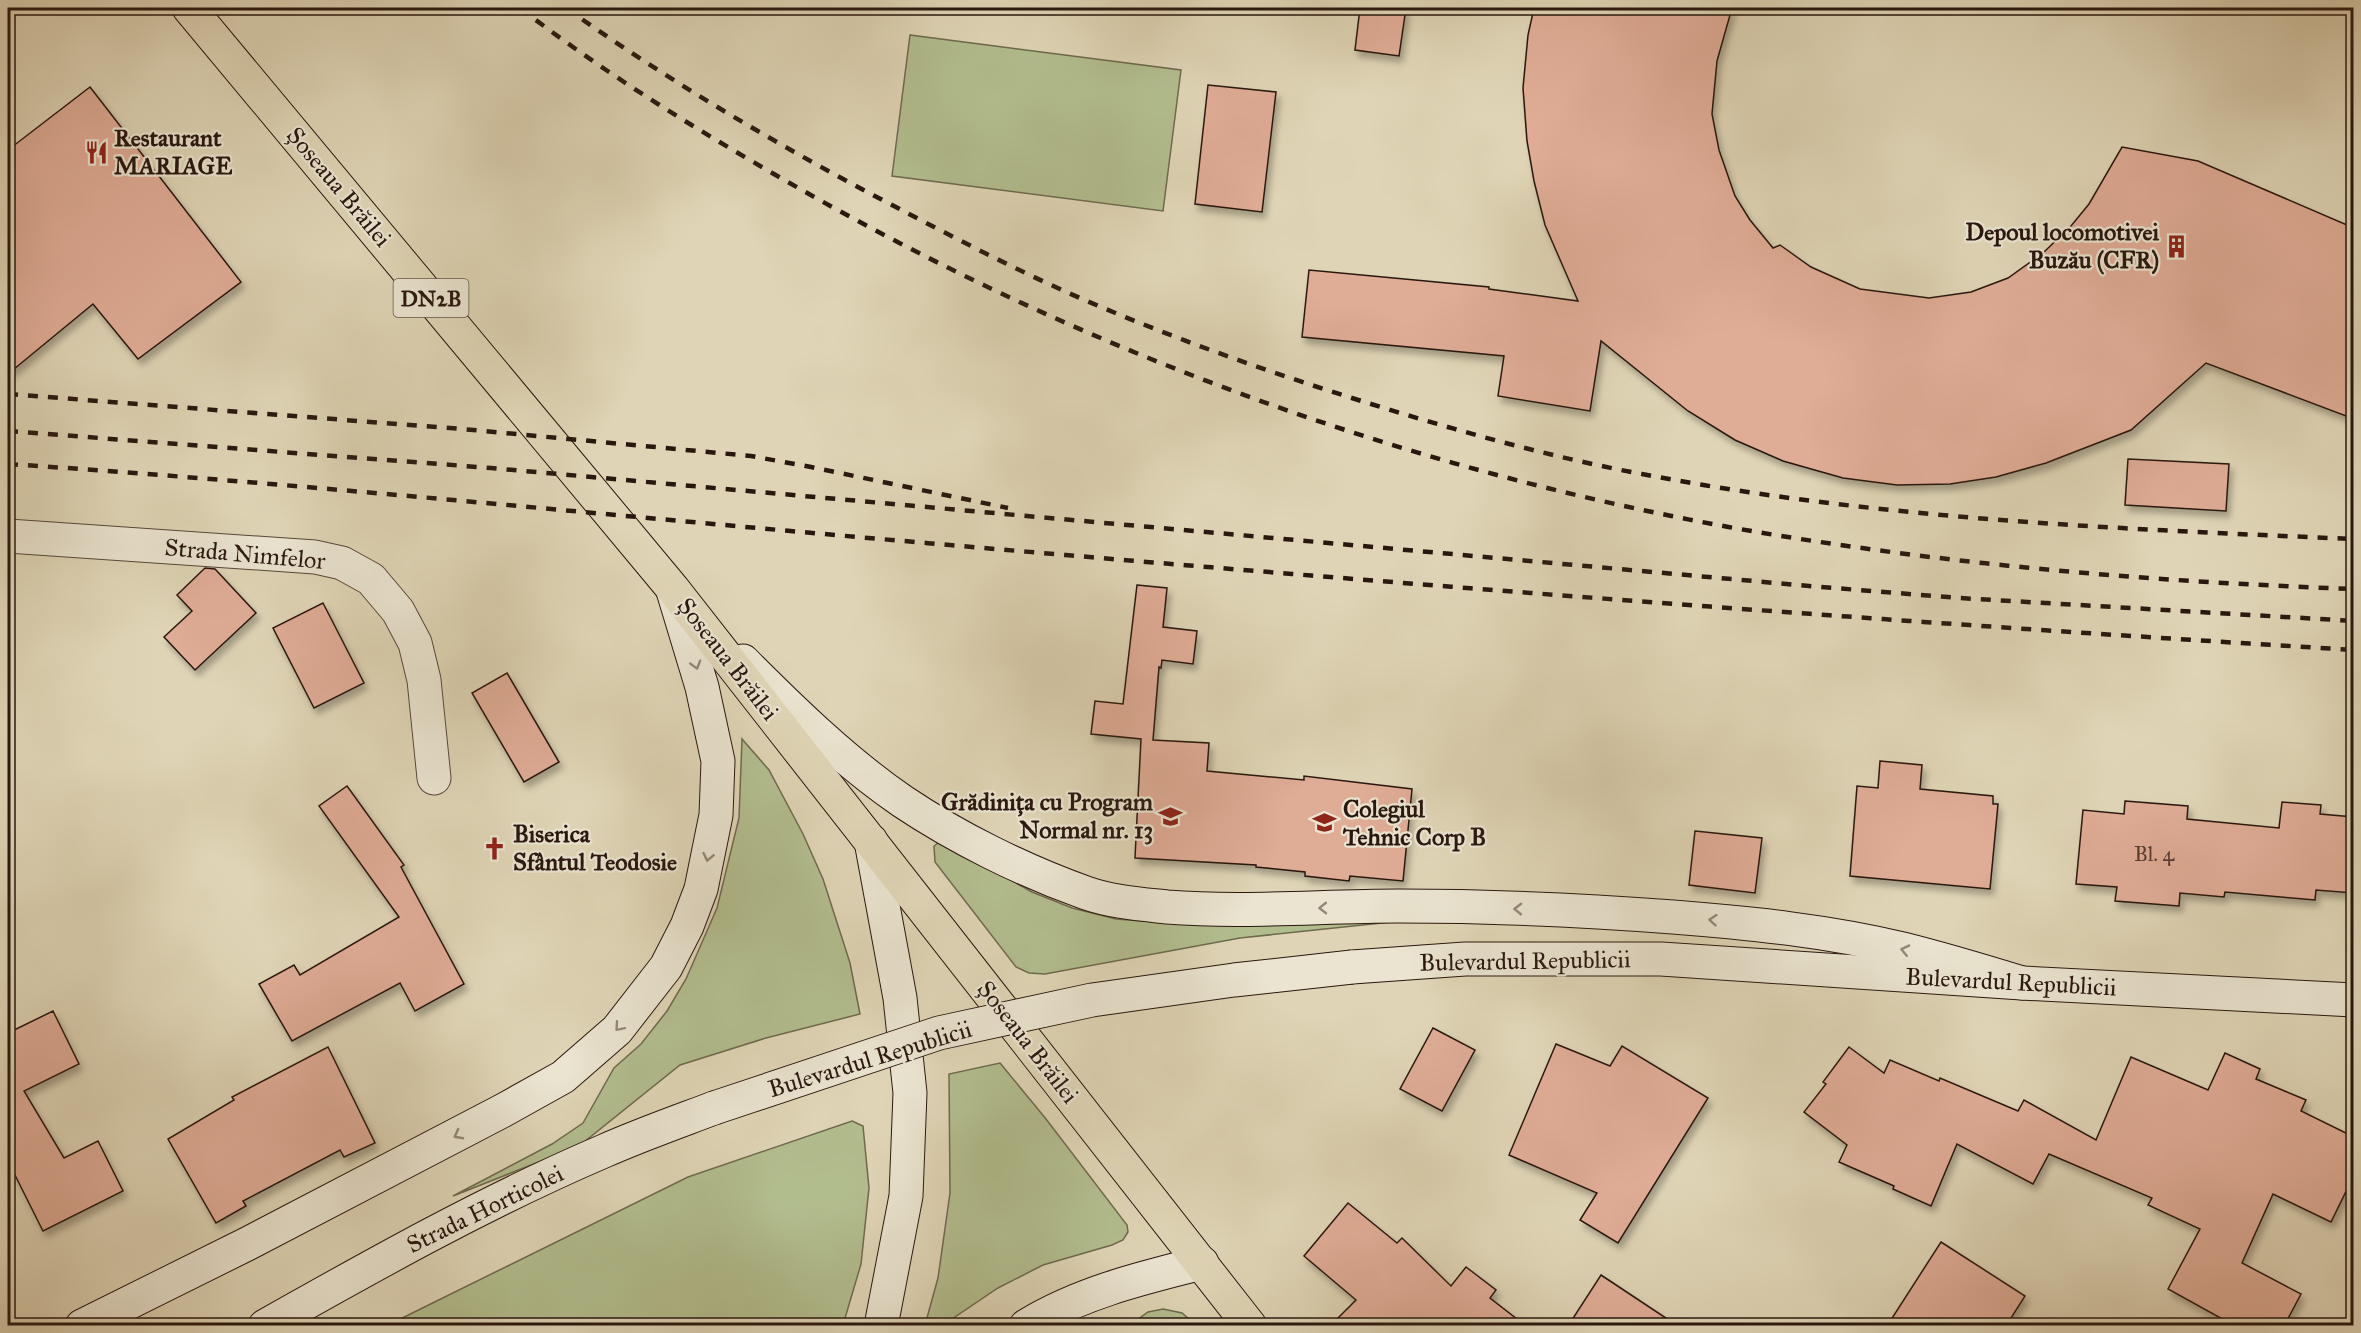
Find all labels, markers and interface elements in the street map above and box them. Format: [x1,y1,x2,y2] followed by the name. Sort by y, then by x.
[280,121,398,253] street label: Șoseaua Brăilei
[114,123,232,181] place label: Restaurant MARIAGE
[83,139,109,165] restaurant icon: Restaurant MARIAGE
[1965,217,2159,275] place label: Depoul locomotivei Buzău (CFR)
[2164,233,2190,259] building icon: Depoul locomotivei Buzău (CFR)
[394,279,468,317] road number: DN2B
[163,532,327,576] street label: Strada Nimfelor
[671,592,785,727] street label: Șoseaua Brăilei
[689,659,701,670] one-way arrow
[941,787,1154,845] place label: Grădinița cu Program Normal nr. 13
[1342,794,1486,852] place label: Colegiul Tehnic Corp B
[1158,803,1184,829] school or university icon: Grădinița cu Program Normal nr. 13
[1312,810,1338,836] school or university icon: Colegiul Tehnic Corp B
[513,819,677,877] place label: Biserica Sfântul Teodosie
[482,835,508,861] church icon: Biserica Sfântul Teodosie
[2134,841,2175,867] house number: Bl. 4
[703,852,716,862] one-way arrow
[1319,901,1328,914] one-way arrow
[1513,903,1522,915] one-way arrow
[1708,914,1717,927] one-way arrow
[1419,944,1631,978] street label: Bulevardul Republicii
[1900,944,1910,957] one-way arrow
[1905,961,2118,1003] street label: Bulevardul Republicii
[971,975,1085,1110] street label: Șoseaua Brăilei
[765,1014,976,1104] street label: Bulevardul Republicii
[615,1020,626,1031] one-way arrow
[454,1128,464,1139] one-way arrow
[402,1158,569,1260] street label: Strada Horticolei

